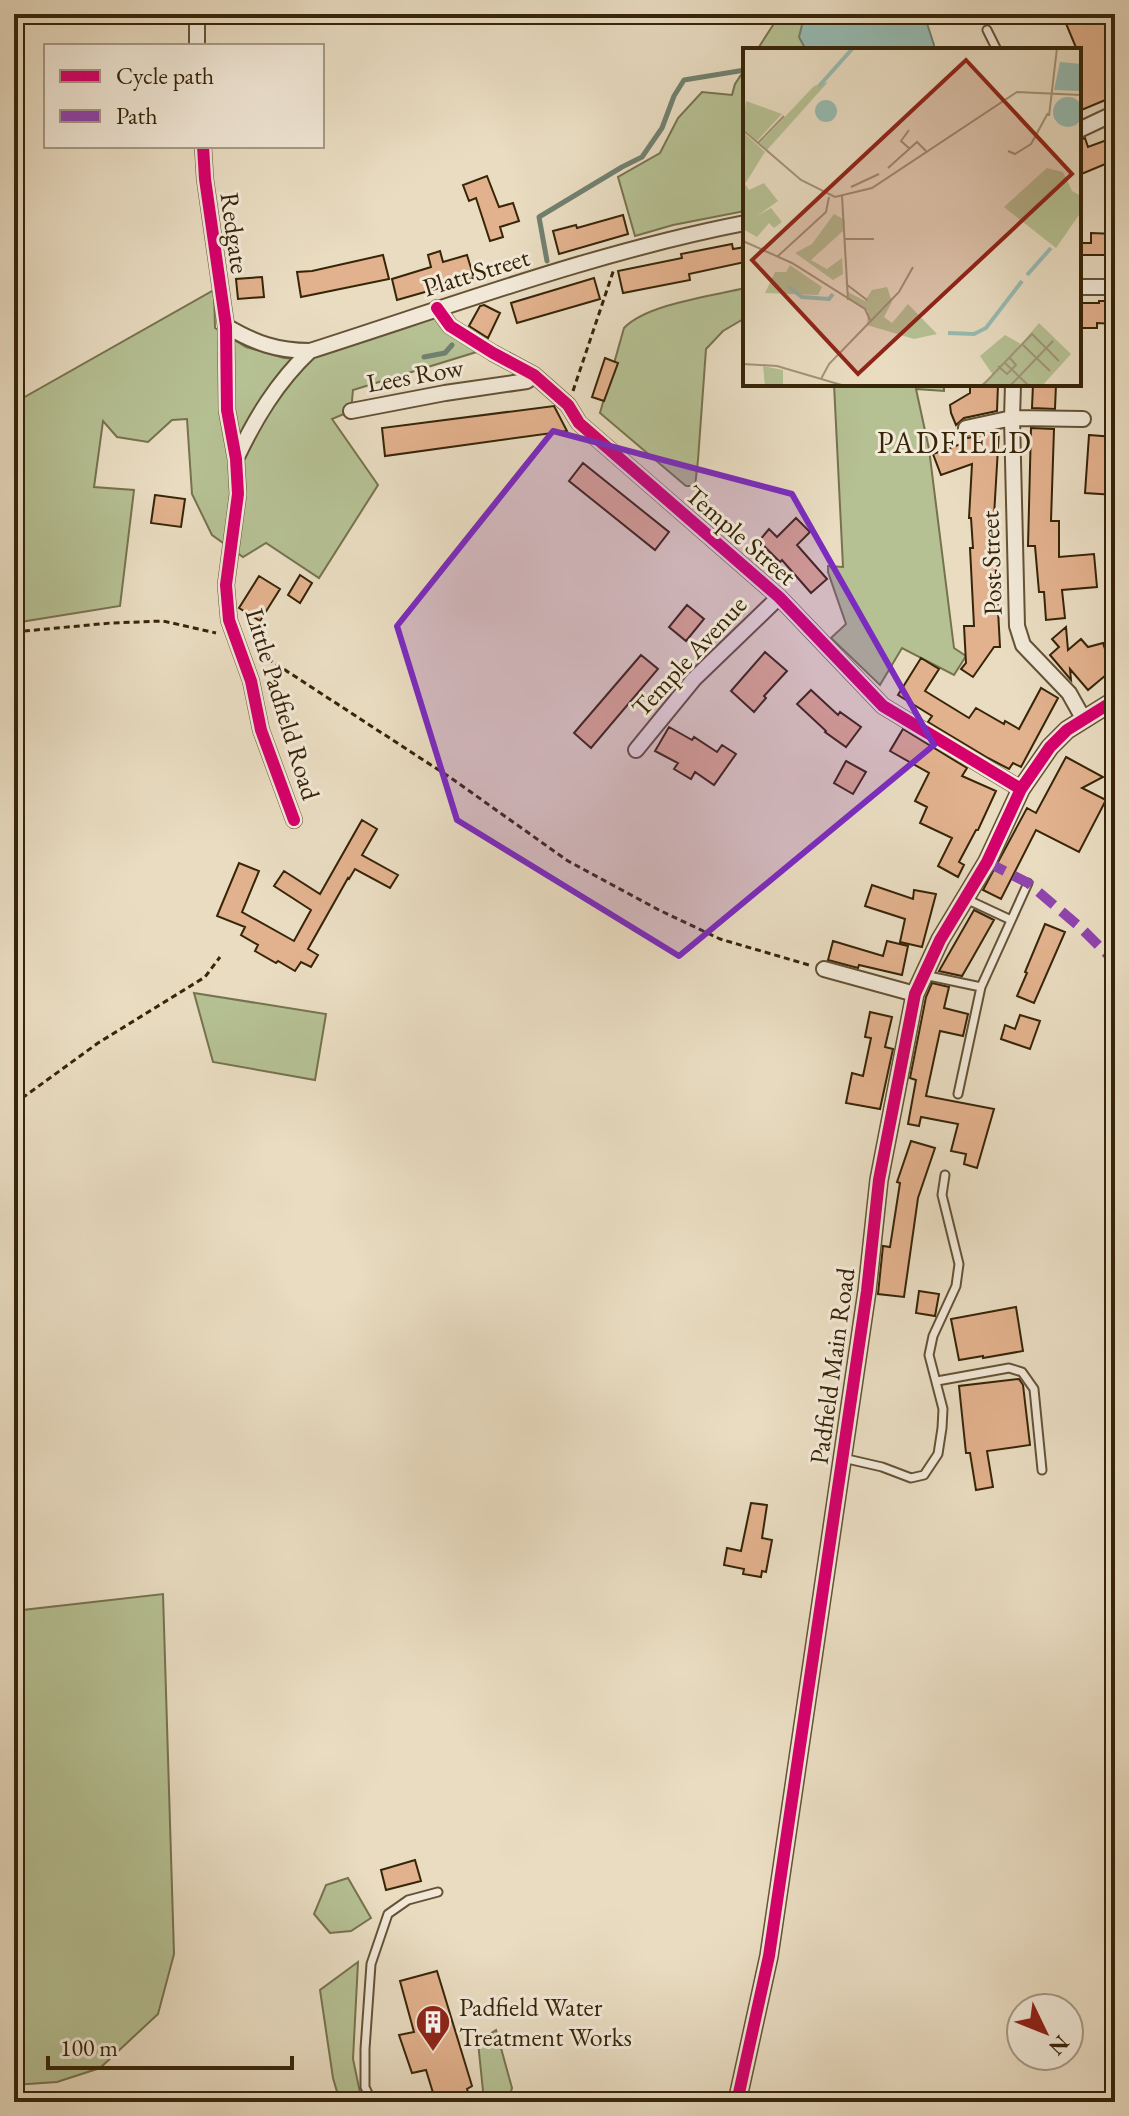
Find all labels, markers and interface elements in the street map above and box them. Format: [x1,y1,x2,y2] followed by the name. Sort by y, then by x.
[44,44,324,148] legend
[743,48,1081,386] inset map
[116,60,214,91] text: Cycle path
[116,100,158,131] text: Path
[212,190,258,276] street label: Redgate
[419,240,533,304] street label: Platt Street
[364,350,466,400] street label: Lees Row
[877,423,1033,462] district label: PADFIELD
[678,477,804,593] street label: Temple Street
[972,510,1010,616] street label: Post Street
[624,588,754,724] street label: Temple Avenue
[238,604,329,805] street label: Little Padfield Road
[801,1265,863,1466] street label: Padfield Main Road
[459,1990,632,2054] place label: Padfield Water Treatment Works
[1005,1992,1085,2072] north arrow
[414,2003,452,2053] building icon: Padfield Water Treatment Works
[48,2020,292,2070] scale bar
[1042,2029,1076,2062] text: N
[60,2032,118,2063] text: 100 m

